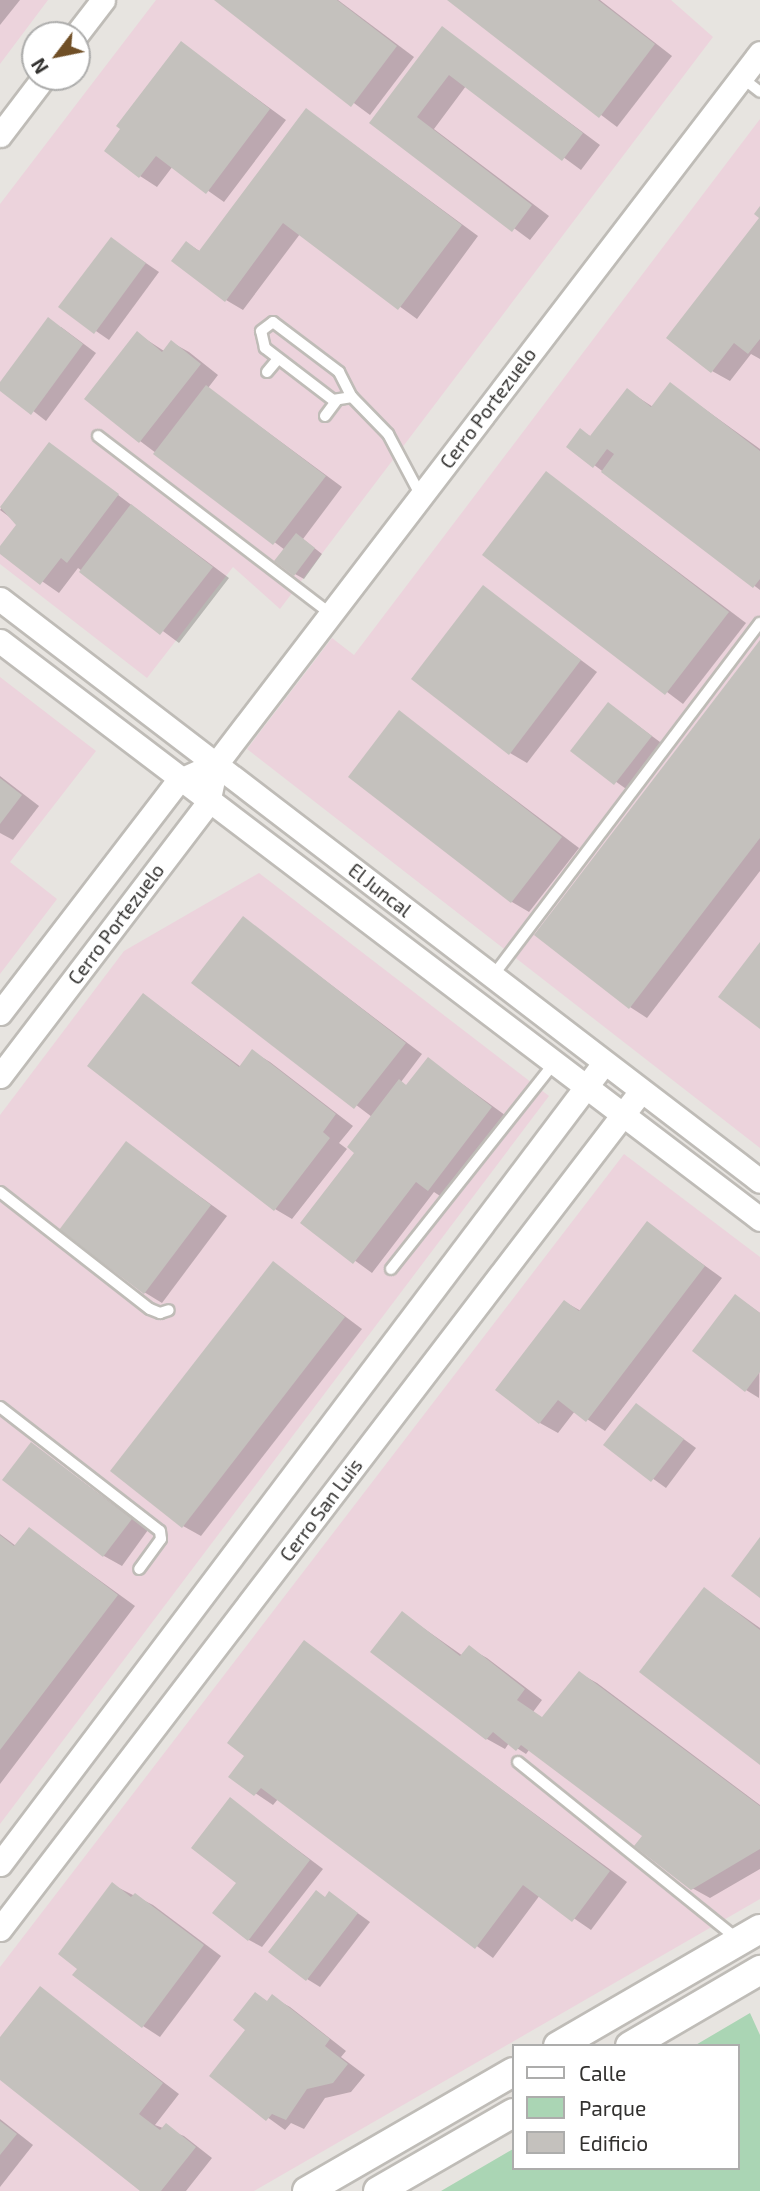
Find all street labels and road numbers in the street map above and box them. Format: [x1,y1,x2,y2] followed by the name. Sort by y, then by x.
[435,343,541,473] street label: Cerro Portezuelo
[344,858,416,922] street label: El Juncal
[63,859,169,989] street label: Cerro Portezuelo
[275,1454,367,1566] street label: Cerro San Luis

